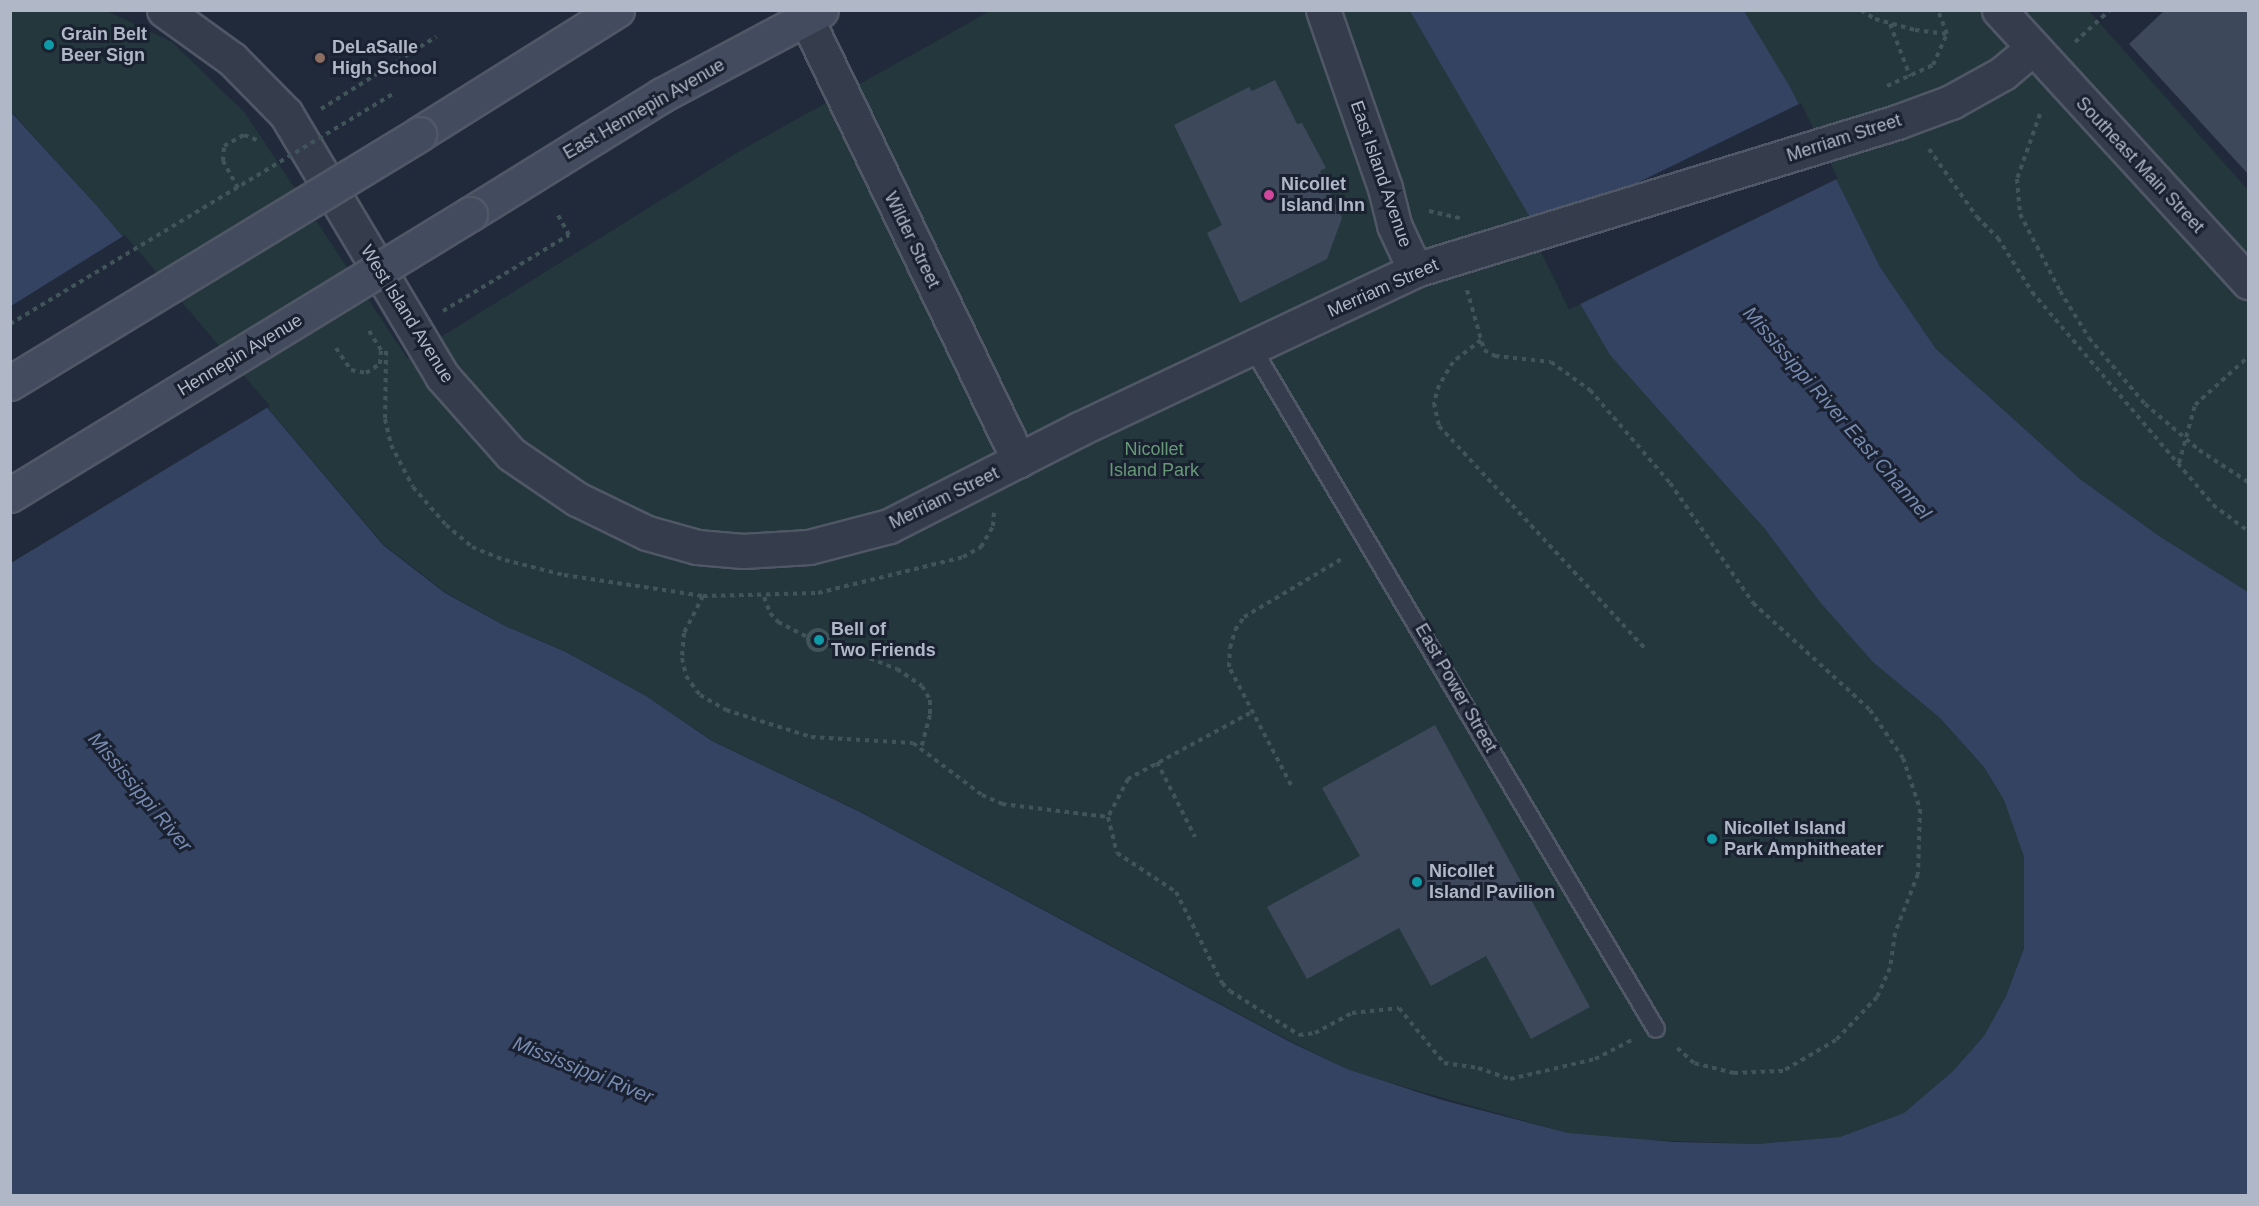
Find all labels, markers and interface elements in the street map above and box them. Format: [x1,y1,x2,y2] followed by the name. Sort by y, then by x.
[61,24,147,66] place label: Grain Belt Beer Sign
[332,37,437,80] place label: DeLaSalle High School
[42,38,56,52] marker: Grain Belt Beer Sign
[313,51,327,65] marker: DeLaSalle High School
[559,54,729,164] street label: East Hennepin Avenue
[2071,93,2209,237] street label: Southeast Main Street
[1346,97,1416,251] street label: East Island Avenue
[1784,109,1904,167] street label: Merriam Street
[1281,174,1365,216] place label: Nicollet Island Inn
[1262,188,1276,202] marker: Nicollet Island Inn
[879,189,945,291] street label: Wilder Street
[356,241,458,387] street label: West Island Avenue
[1324,254,1442,322] street label: Merriam Street
[1738,302,1936,524] water label: Mississippi River East Channel
[173,309,307,401] street label: Hennepin Avenue
[1109,439,1199,482] park label: Nicollet Island Park
[886,462,1002,534] street label: Merriam Street
[831,619,936,662] place label: Bell of Two Friends
[1410,620,1502,756] street label: East Power Street
[812,633,826,647] marker: Bell of Two Friends
[83,727,197,857] water label: Mississippi River
[1724,818,1884,860] place label: Nicollet Island Park Amphitheater
[1705,832,1719,846] marker: Nicollet Island Park Amphitheater
[1429,861,1555,904] place label: Nicollet Island Pavilion
[1410,875,1424,889] marker: Nicollet Island Pavilion
[509,1031,657,1109] water label: Mississippi River

